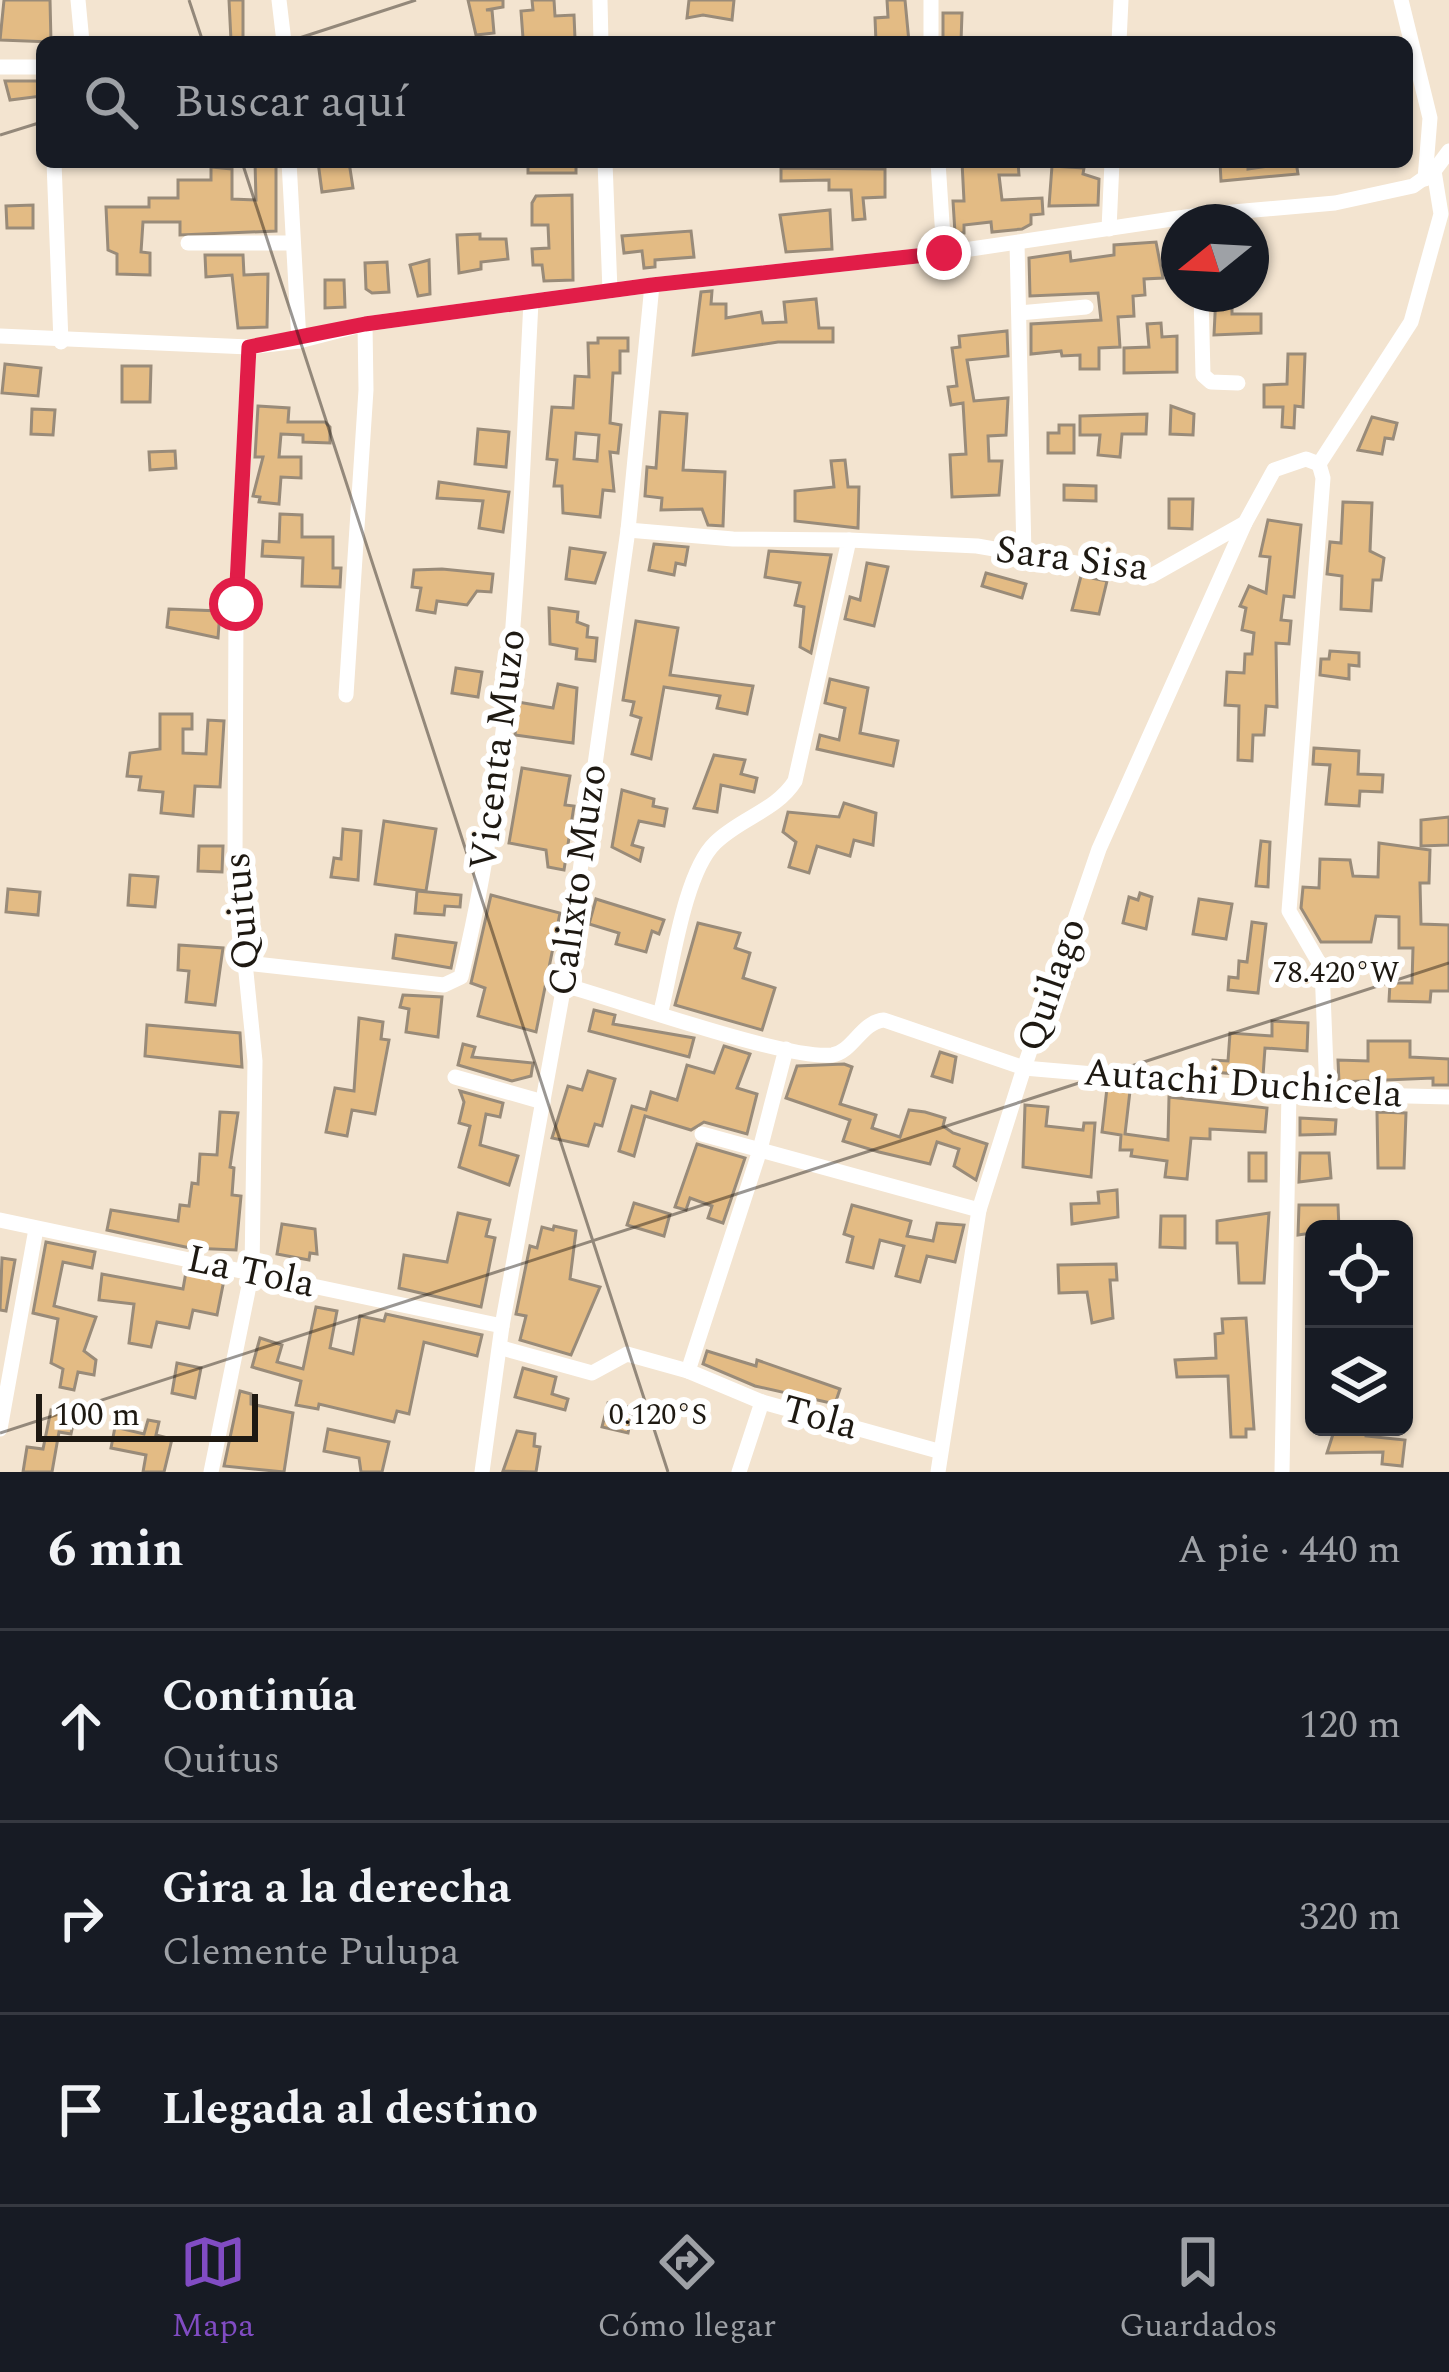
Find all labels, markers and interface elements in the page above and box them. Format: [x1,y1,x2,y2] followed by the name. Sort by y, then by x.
[36,36,1413,168] search box
[174,68,407,137] text: Buscar aquí
[78,69,144,135] icon: search
[1161,204,1269,312] north arrow
[917,226,971,280] route end
[992,520,1152,598] street label: Sara Sisa
[209,577,263,631] route start
[454,626,542,874] street label: Vicenta Muzo
[533,760,623,1000] street label: Calixto Muzo
[207,850,277,972] street label: Quitus
[1002,910,1102,1060] street label: Quilago
[1273,950,1399,996] text: 78.420°W
[1081,1043,1405,1125] street label: Autachi Duchicela
[1305,1220,1413,1436] map controls
[1305,1220,1413,1328] button: locate
[182,1230,320,1314] street label: La Tola
[1305,1328,1413,1436] button: layers
[776,1380,864,1456] street label: Tola
[36,1388,258,1441] scale bar
[54,1390,140,1440] text: 100 m
[609,1392,707,1438] text: 0.120°S
[48,1511,184,1589] text: 6 min
[1178,1521,1401,1580] text: A pie · 440 m
[162,1662,356,1731] text: Continúa
[48,1693,114,1759] icon: ahead
[1299,1696,1401,1755] text: 120 m
[162,1731,280,1790] text: Quitus
[162,1854,511,1923] text: Gira a la derecha
[48,1885,114,1951] icon: right
[1299,1888,1401,1947] text: 320 m
[162,1923,460,1982] text: Clemente Pulupa
[162,2075,538,2144] text: Llegada al destino
[48,2077,114,2143] icon: arrive
[172,2229,254,2351] tab: Mapa
[598,2229,776,2351] tab: Cómo llegar
[1119,2229,1277,2351] tab: Guardados

